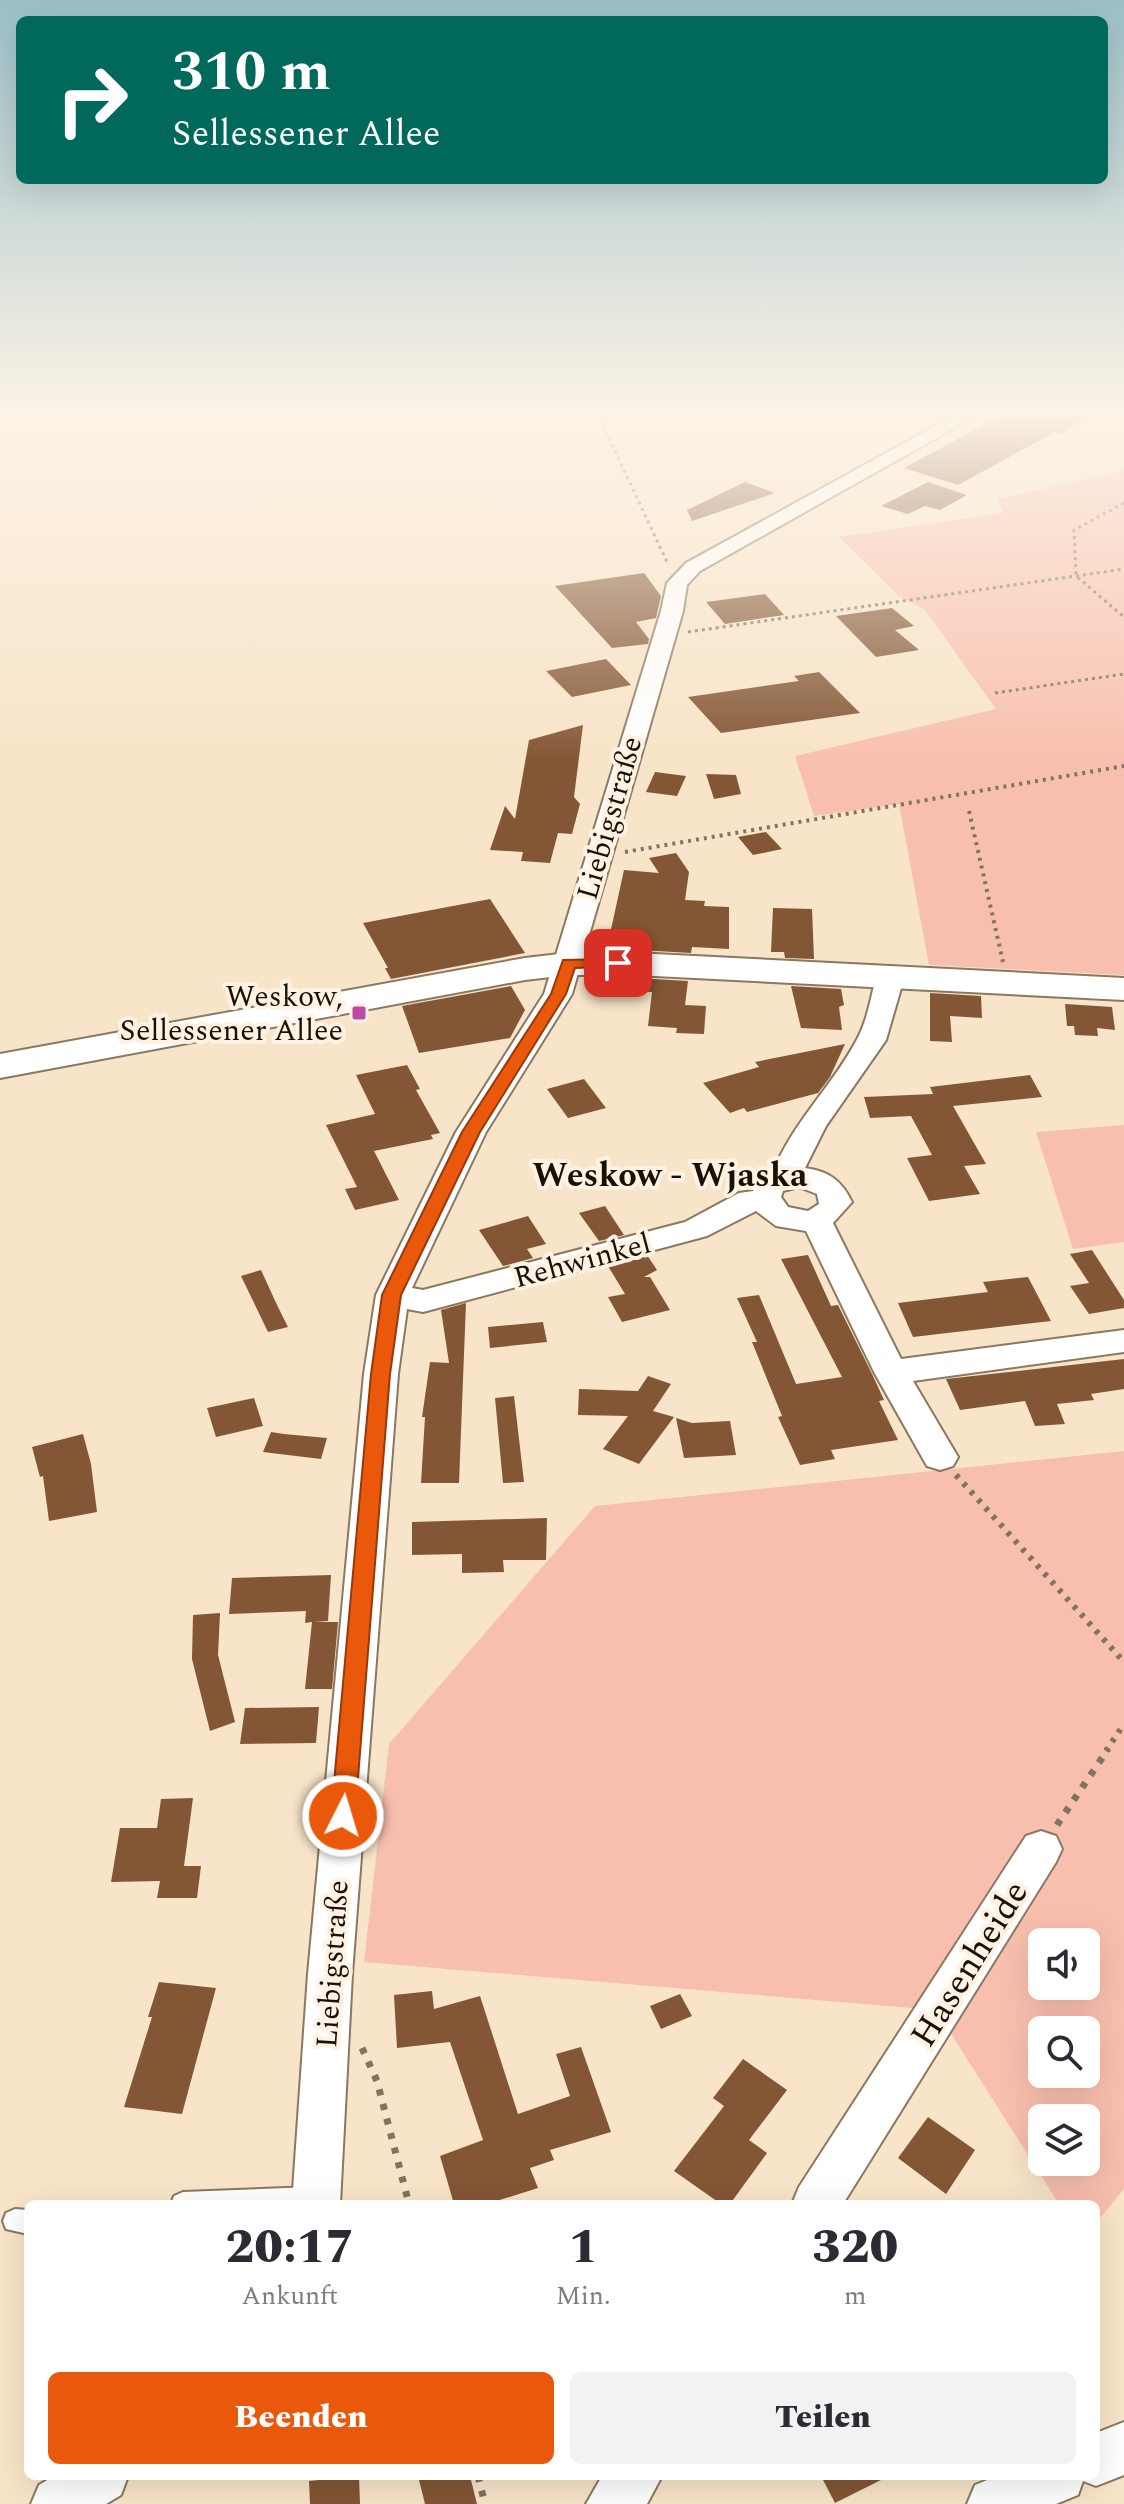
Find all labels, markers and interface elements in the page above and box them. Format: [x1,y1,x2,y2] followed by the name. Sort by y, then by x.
[172,30,331,115] text: 310 m
[40,48,144,152] icon: right
[172,107,440,162] text: Sellessener Allee
[565,731,655,905] street label: Liebigstraße
[584,929,652,997] pin
[596,941,640,985] icon: arrive
[119,974,343,1054] place label: Weskow, Sellessener Allee
[350,1004,368,1022] marker: Weskow, Sellessener Allee
[532,1150,808,1202] district label: Weskow - Wjaska
[508,1221,656,1301] street label: Rehwinkel
[301,1774,385,1858] position arrow
[897,1870,1043,2059] street label: Hasenheide
[304,1879,362,2050] street label: Liebigstraße
[1028,1928,1100,2176] map controls
[1028,1928,1100,2000] button: sound
[1028,2016,1100,2088] button: search
[1028,2104,1100,2176] button: layers
[226,2211,354,2284] text: 20:17
[569,2211,598,2284] text: 1
[812,2211,898,2284] text: 320
[242,2276,338,2316] text: Ankunft
[556,2276,610,2316] text: Min.
[844,2276,866,2316] text: m
[48,2372,554,2464] button: Beenden
[570,2372,1076,2464] button: Teilen

